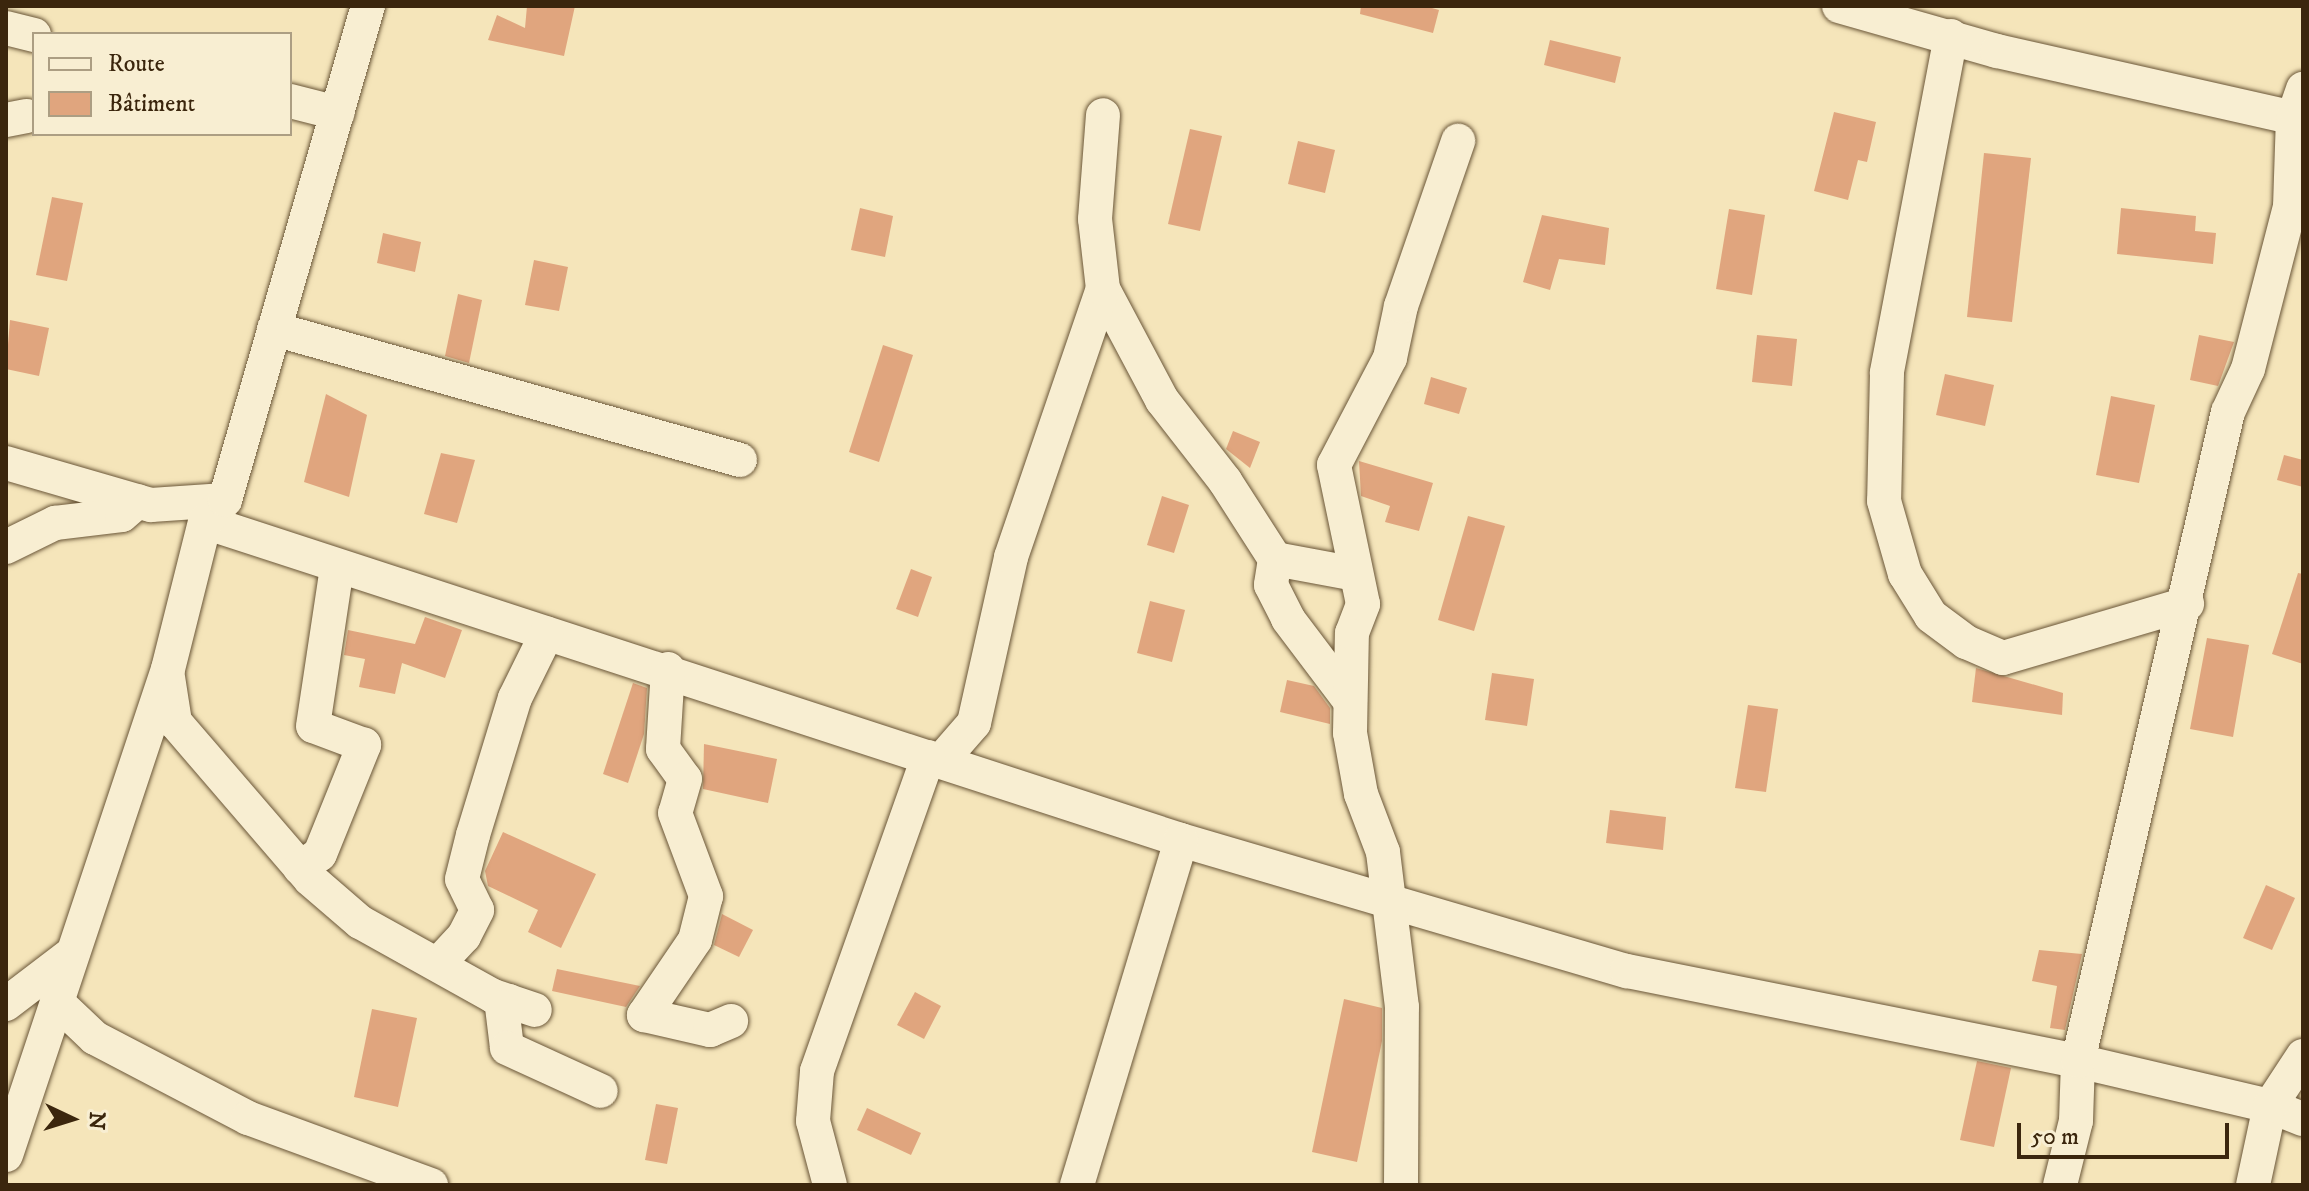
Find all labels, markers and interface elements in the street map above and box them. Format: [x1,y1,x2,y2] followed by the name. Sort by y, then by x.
[32,32,292,136] legend
[108,49,165,79] text: Route
[108,89,195,119] text: Bâtiment
[32,1079,112,1159] north arrow
[2021,1107,2233,1157] scale bar
[82,1111,111,1131] text: N
[2031,1122,2079,1152] text: 50 m

